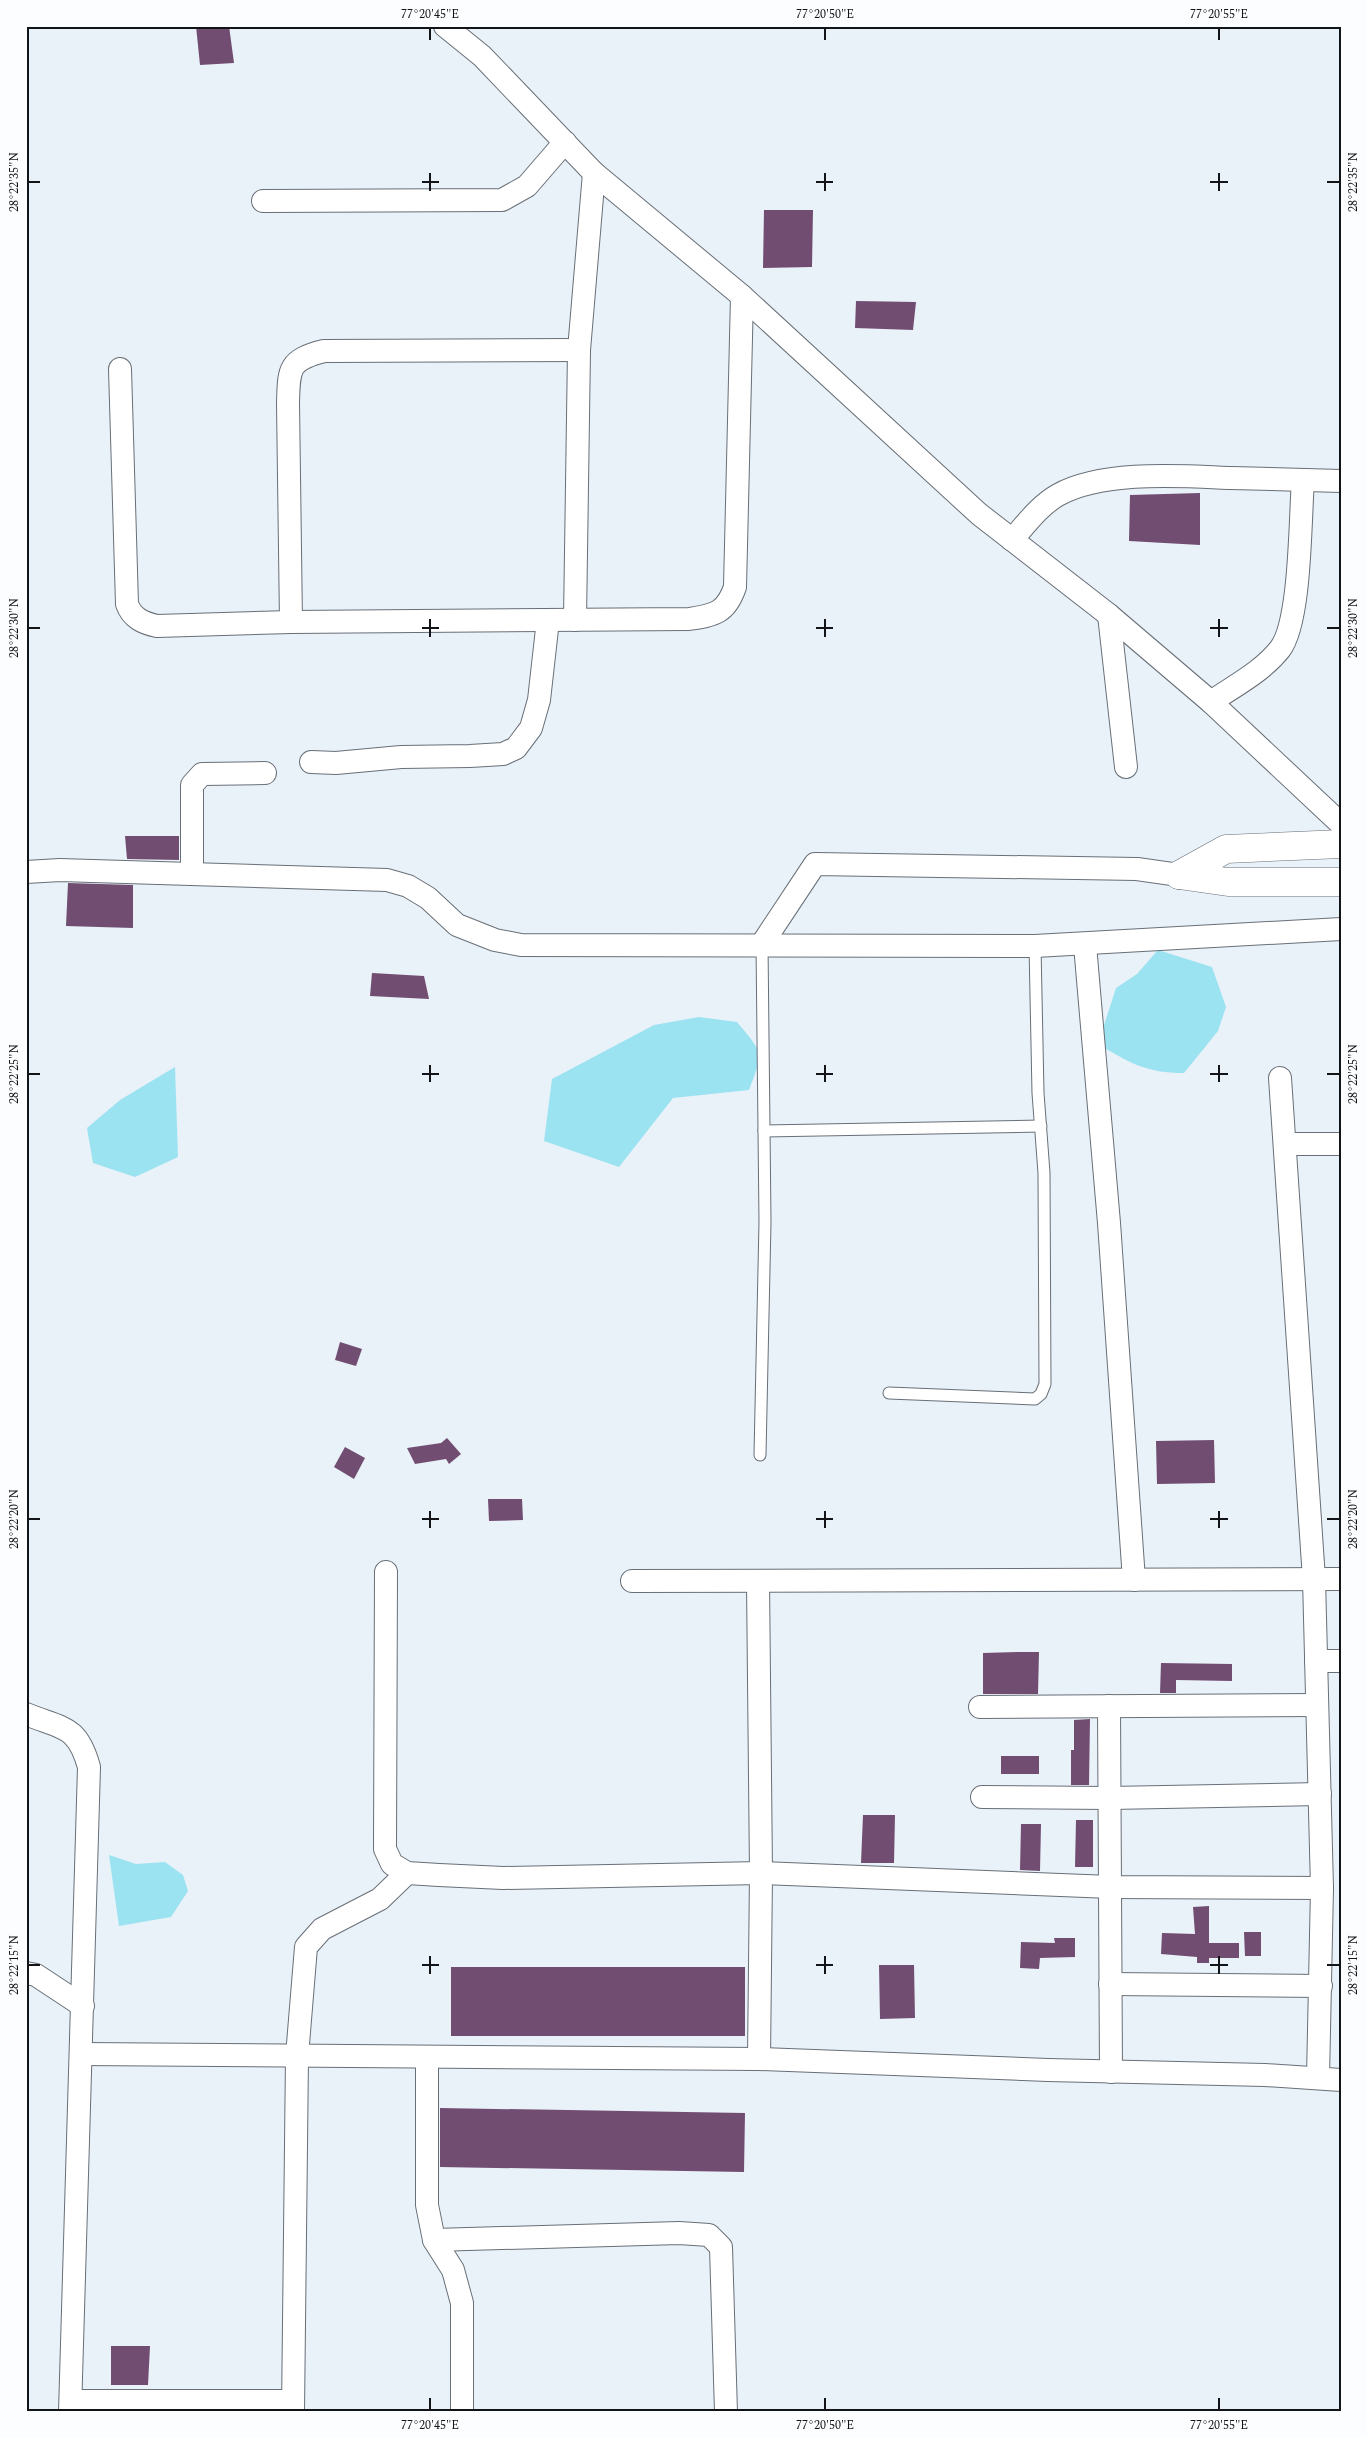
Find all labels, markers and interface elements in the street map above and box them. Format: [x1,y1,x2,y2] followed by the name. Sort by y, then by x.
[401,5,459,24] text: 77°20'45"E
[796,5,854,24] text: 77°20'50"E
[1190,5,1248,24] text: 77°20'55"E
[5,152,24,212] text: 28°22'35"N
[1344,152,1363,212] text: 28°22'35"N
[5,598,24,658] text: 28°22'30"N
[1344,598,1363,658] text: 28°22'30"N
[5,1044,24,1104] text: 28°22'25"N
[1344,1044,1363,1104] text: 28°22'25"N
[5,1489,24,1549] text: 28°22'20"N
[1344,1489,1363,1549] text: 28°22'20"N
[5,1935,24,1995] text: 28°22'15"N
[1344,1935,1363,1995] text: 28°22'15"N
[401,2416,459,2435] text: 77°20'45"E
[796,2416,854,2435] text: 77°20'50"E
[1190,2416,1248,2435] text: 77°20'55"E

